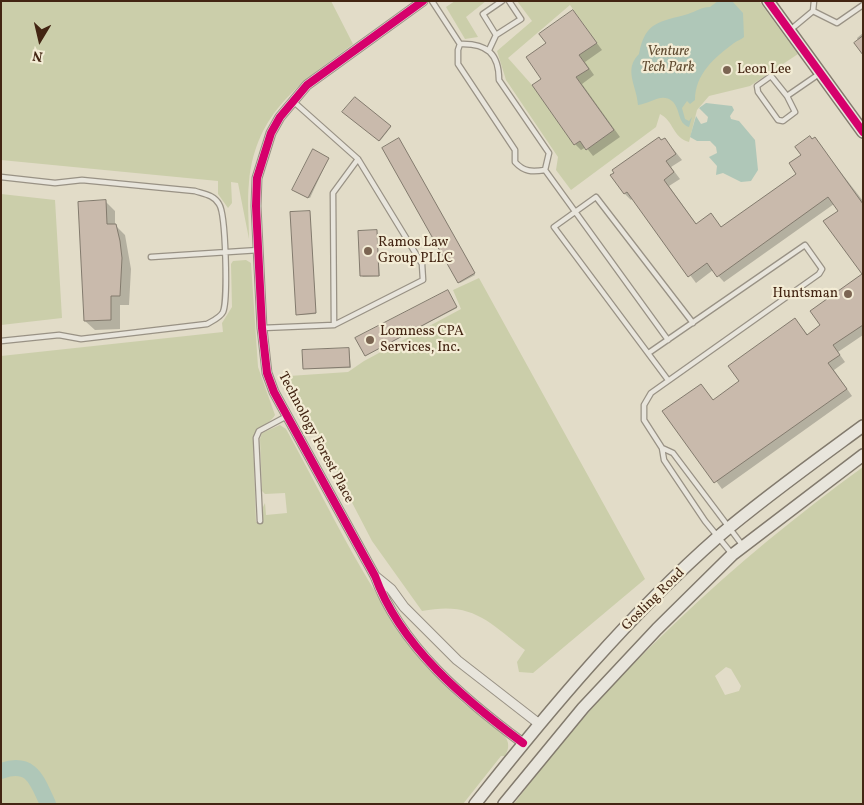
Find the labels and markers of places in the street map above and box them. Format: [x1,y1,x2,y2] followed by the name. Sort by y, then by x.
[737,62,791,78] place label: Leon Lee
[721,64,733,76] marker: Leon Lee
[378,235,453,268] place label: Ramos Law Group PLLC
[362,245,374,257] marker: Ramos Law Group PLLC
[773,286,838,302] place label: Huntsman
[842,288,854,300] marker: Huntsman
[380,324,464,357] place label: Lomness CPA Services, Inc.
[364,334,376,346] marker: Lomness CPA Services, Inc.

